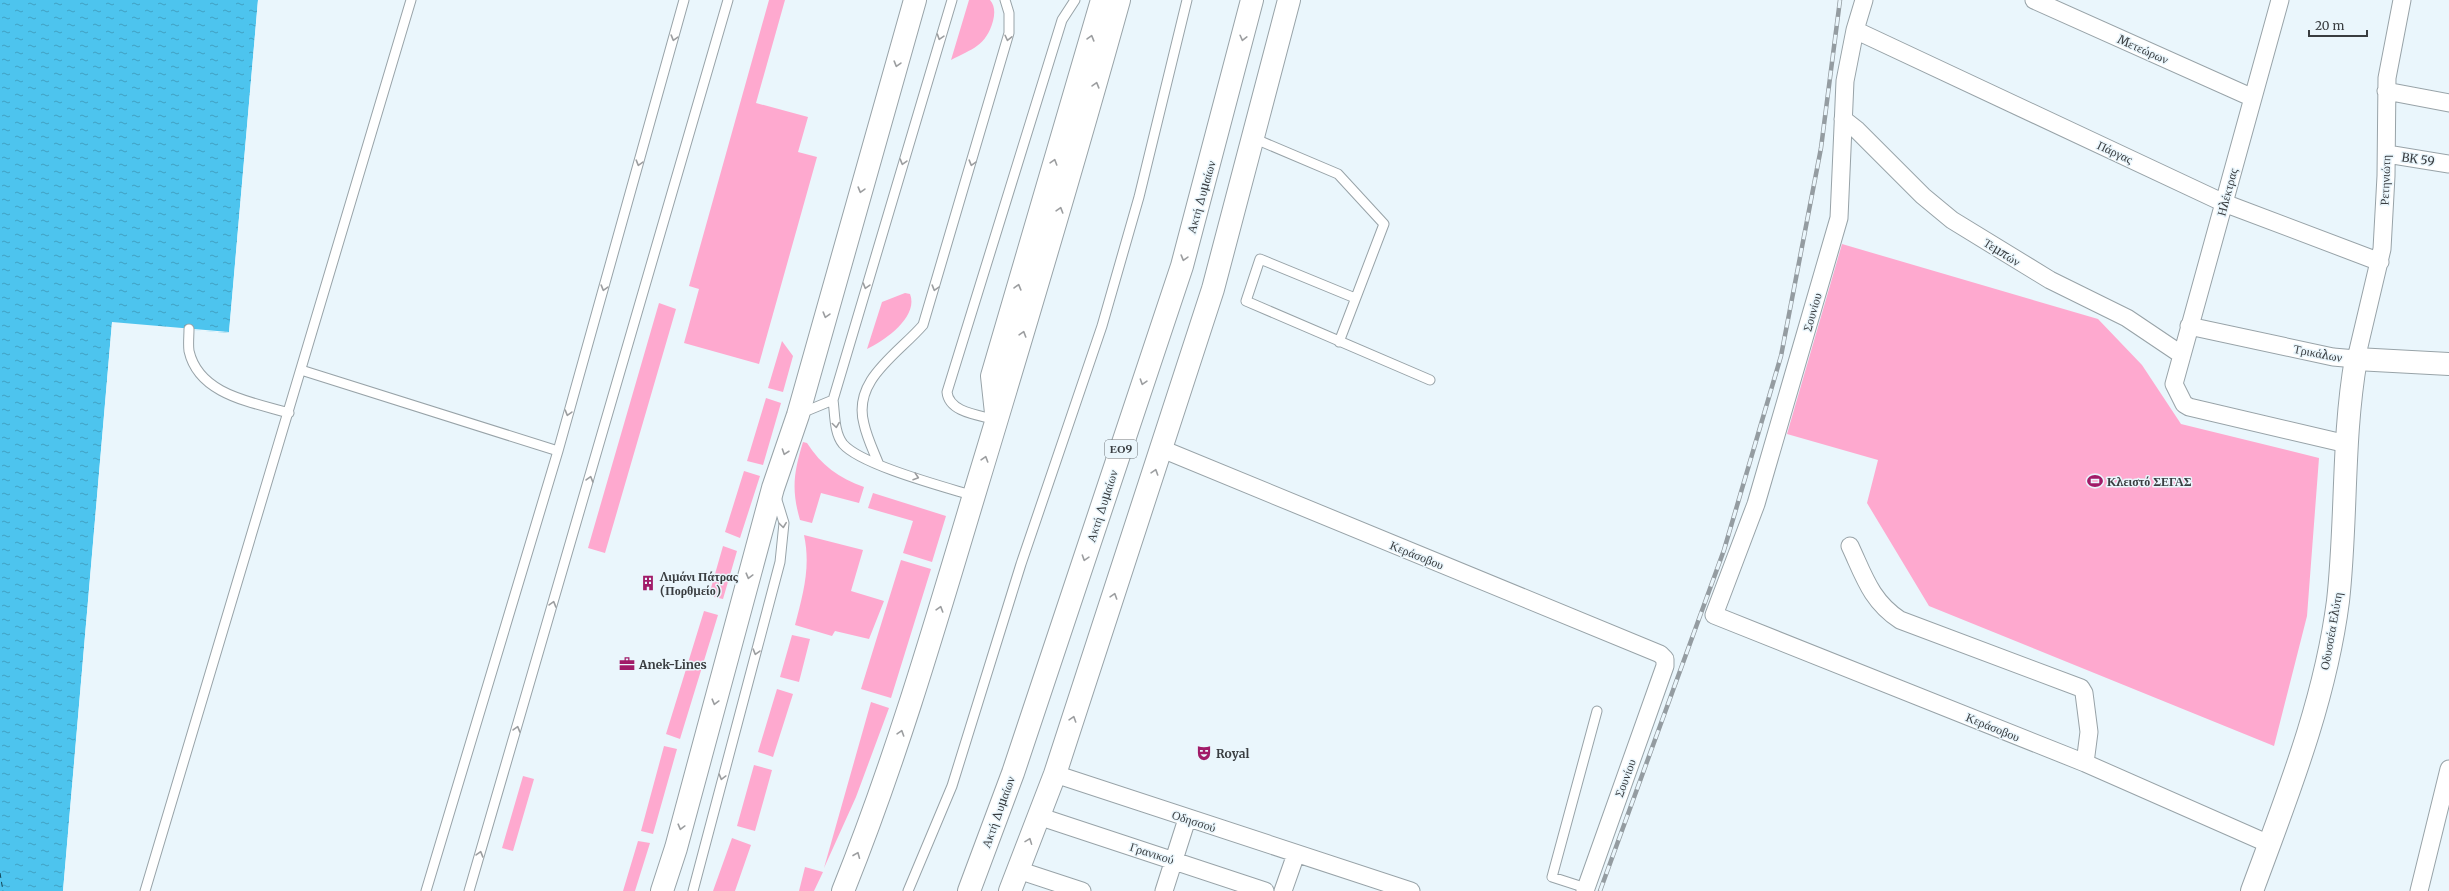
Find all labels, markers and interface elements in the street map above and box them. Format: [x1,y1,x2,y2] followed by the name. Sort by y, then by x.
[2309,12,2367,38] scale bar
[2315,18,2344,33] text: 20 m
[2115,31,2171,67] street label: Μετεώρων
[937,33,945,40] one-way arrow
[670,34,679,41] one-way arrow
[1086,34,1095,41] one-way arrow
[1004,35,1012,41] one-way arrow
[1239,35,1247,41] one-way arrow
[893,61,902,68] one-way arrow
[1091,81,1100,88] one-way arrow
[2095,137,2135,167] street label: Πάργας
[2400,149,2436,169] street label: BK 59
[2377,155,2393,205] street label: Ρετηνιώτη
[899,158,908,165] one-way arrow
[1183,158,1219,235] street label: Ακτή Δυμαίων
[635,159,644,166] one-way arrow
[968,159,977,166] one-way arrow
[1049,159,1058,166] one-way arrow
[2213,166,2241,217] street label: Ηλέκτρας
[858,186,866,193] one-way arrow
[1055,206,1064,213] one-way arrow
[1981,235,2024,269] street label: Τεμπών
[1180,254,1189,261] one-way arrow
[862,283,871,290] one-way arrow
[931,284,940,291] one-way arrow
[1013,284,1021,290] one-way arrow
[600,285,608,291] one-way arrow
[1799,291,1825,333] street label: Σουνίου
[822,311,831,318] one-way arrow
[1018,331,1027,338] one-way arrow
[2292,341,2344,365] street label: Τρικάλων
[1140,378,1148,385] one-way arrow
[565,410,573,416] one-way arrow
[831,422,840,428] one-way arrow
[1105,440,1137,458] road number: ΕΟ9
[781,448,790,455] one-way arrow
[980,455,989,462] one-way arrow
[1083,467,1121,544] street label: Ακτή Δυμαίων
[1150,469,1158,476] one-way arrow
[2086,472,2104,490] sports icon: Κλειστό ΣΕΓΑΣ
[913,473,920,481] one-way arrow
[2107,474,2192,489] place label: Κλειστό ΣΕΓΑΣ
[585,476,594,483] one-way arrow
[779,522,788,528] one-way arrow
[1388,537,1446,573] street label: Κεράσοβου
[1081,555,1090,562] one-way arrow
[659,569,739,598] place label: Λιμάνι Πάτρας (Πορθμείο)
[745,573,754,580] one-way arrow
[639,574,657,592] building icon: Λιμάνι Πάτρας (Πορθμείο)
[2317,591,2345,671] street label: Οδυσσέα Ελύτη
[1109,592,1118,599] one-way arrow
[548,601,557,608] one-way arrow
[935,605,944,612] one-way arrow
[752,648,761,655] one-way arrow
[618,655,636,673] office icon: Anek-Lines
[638,657,707,672] place label: Anek-Lines
[711,698,720,705] one-way arrow
[1964,709,2022,745] street label: Κεράσοβου
[1068,716,1077,723] one-way arrow
[512,725,521,732] one-way arrow
[897,729,905,736] one-way arrow
[1195,744,1213,762] theatre icon: Royal
[1216,746,1249,761] place label: Royal
[1611,757,1639,799] street label: Σουνίου
[718,773,727,780] one-way arrow
[978,774,1018,850] street label: Ακτή Δυμαίων
[1170,807,1218,835] street label: Οδησσού
[677,824,686,831] one-way arrow
[1024,838,1032,845] one-way arrow
[1128,839,1176,867] street label: Γρανικού
[475,850,484,857] one-way arrow
[853,851,861,858] one-way arrow

